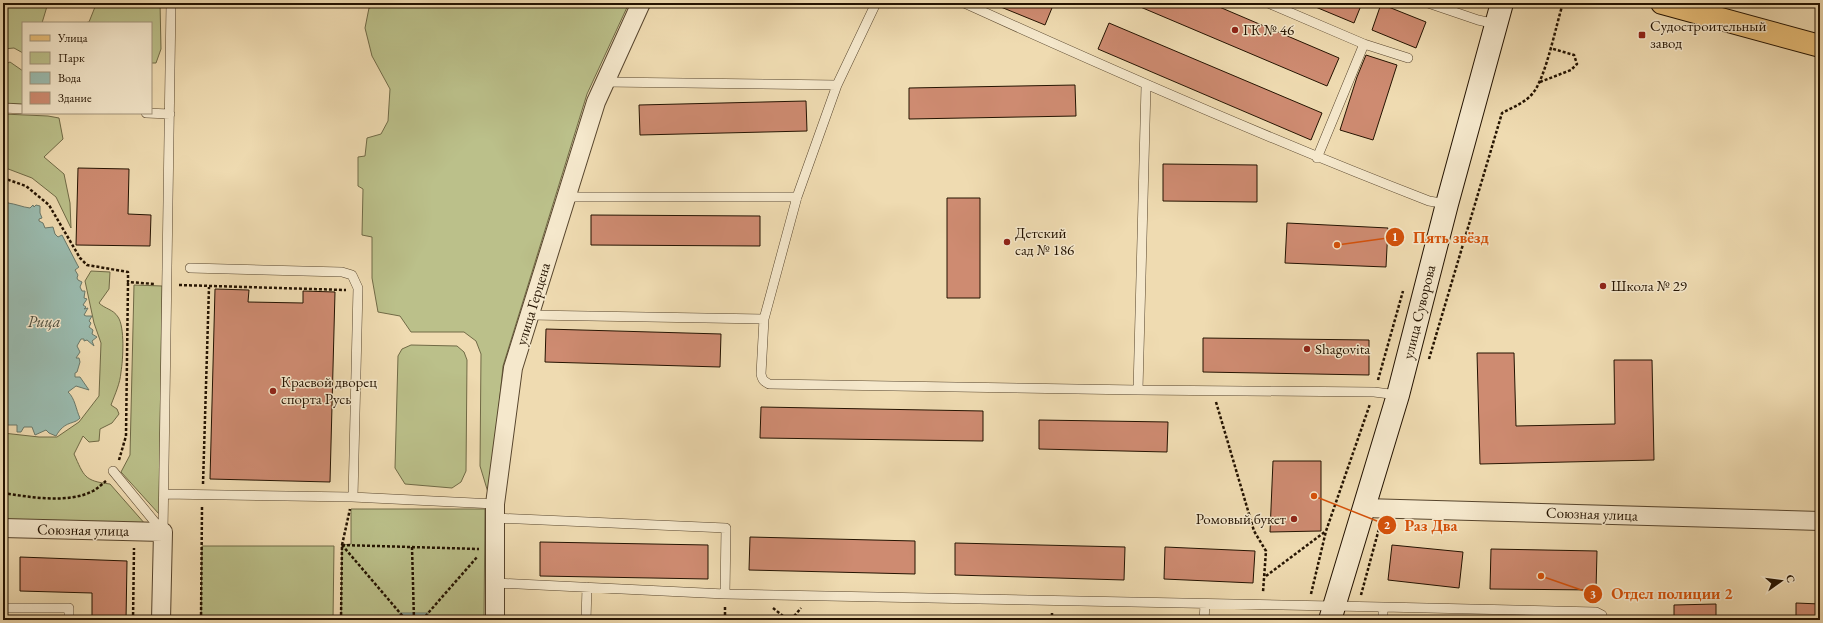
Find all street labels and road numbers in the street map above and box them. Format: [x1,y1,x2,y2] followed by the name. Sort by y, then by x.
[511,260,554,347] street label: улица Герцена
[1398,263,1439,361] street label: улица Суворова
[1546,502,1638,525] street label: Союзная улица
[37,519,129,540] street label: Союзная улица

